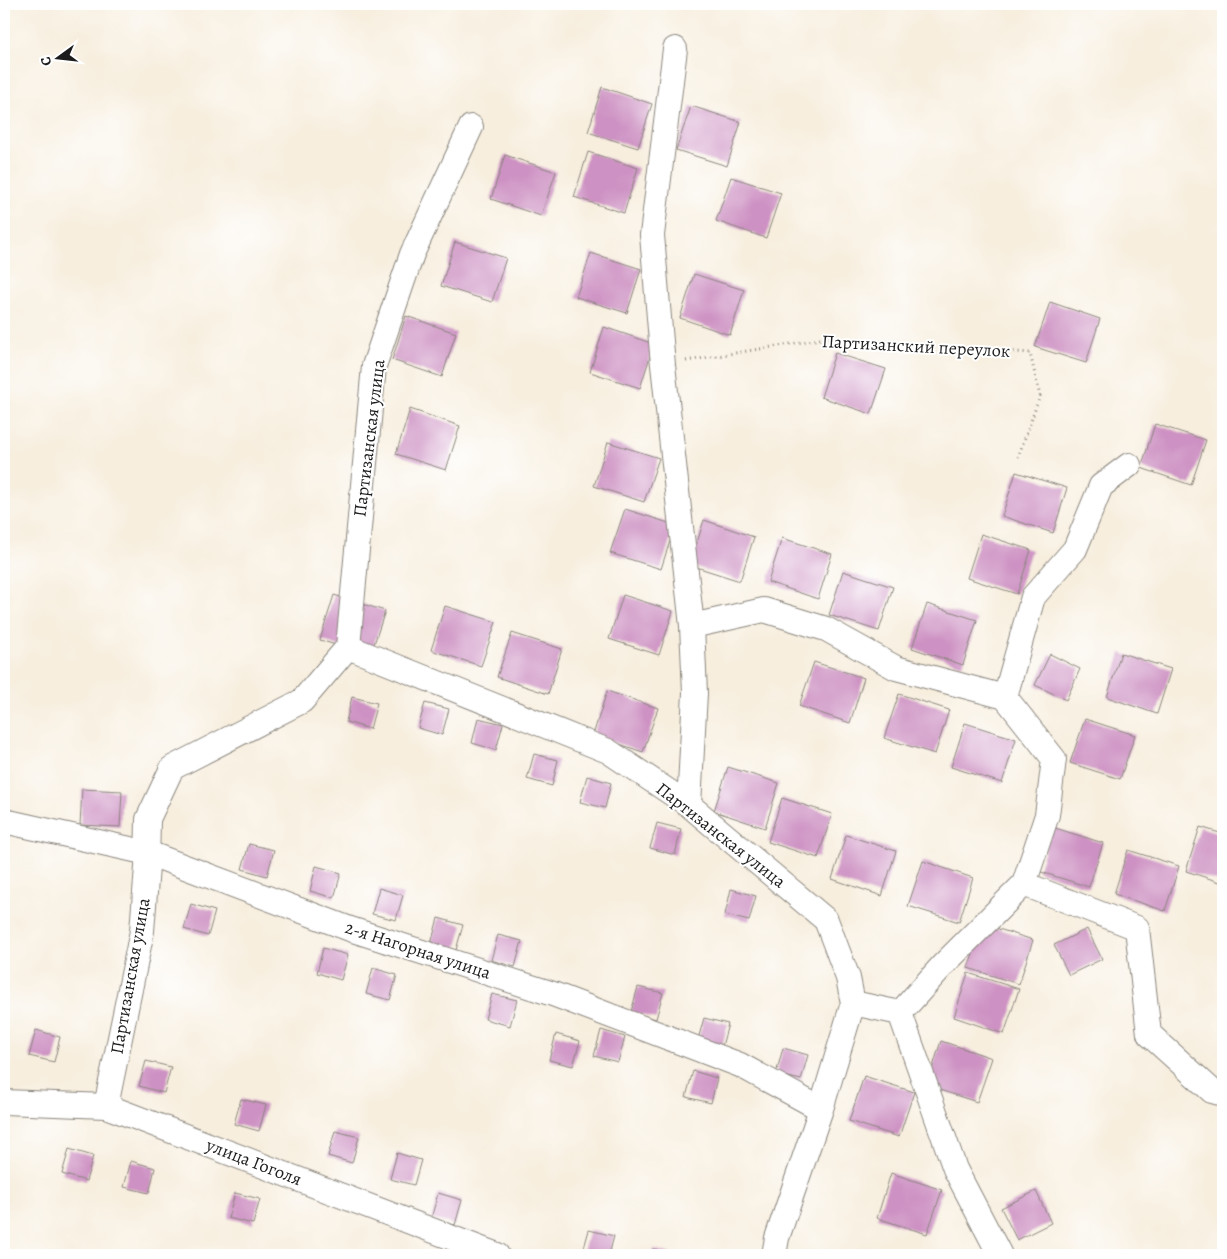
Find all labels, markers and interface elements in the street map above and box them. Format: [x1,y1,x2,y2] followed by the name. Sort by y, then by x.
[32,32,82,82] north arrow
[36,54,56,68] text: С
[821,329,1011,363] street label: Партизанский переулок
[347,357,391,518] street label: Партизанская улица
[651,777,791,894] street label: Партизанская улица
[104,895,156,1056] street label: Партизанская улица
[342,915,495,985] street label: 2-я Нагорная улица
[202,1132,305,1191] street label: улица Гоголя

